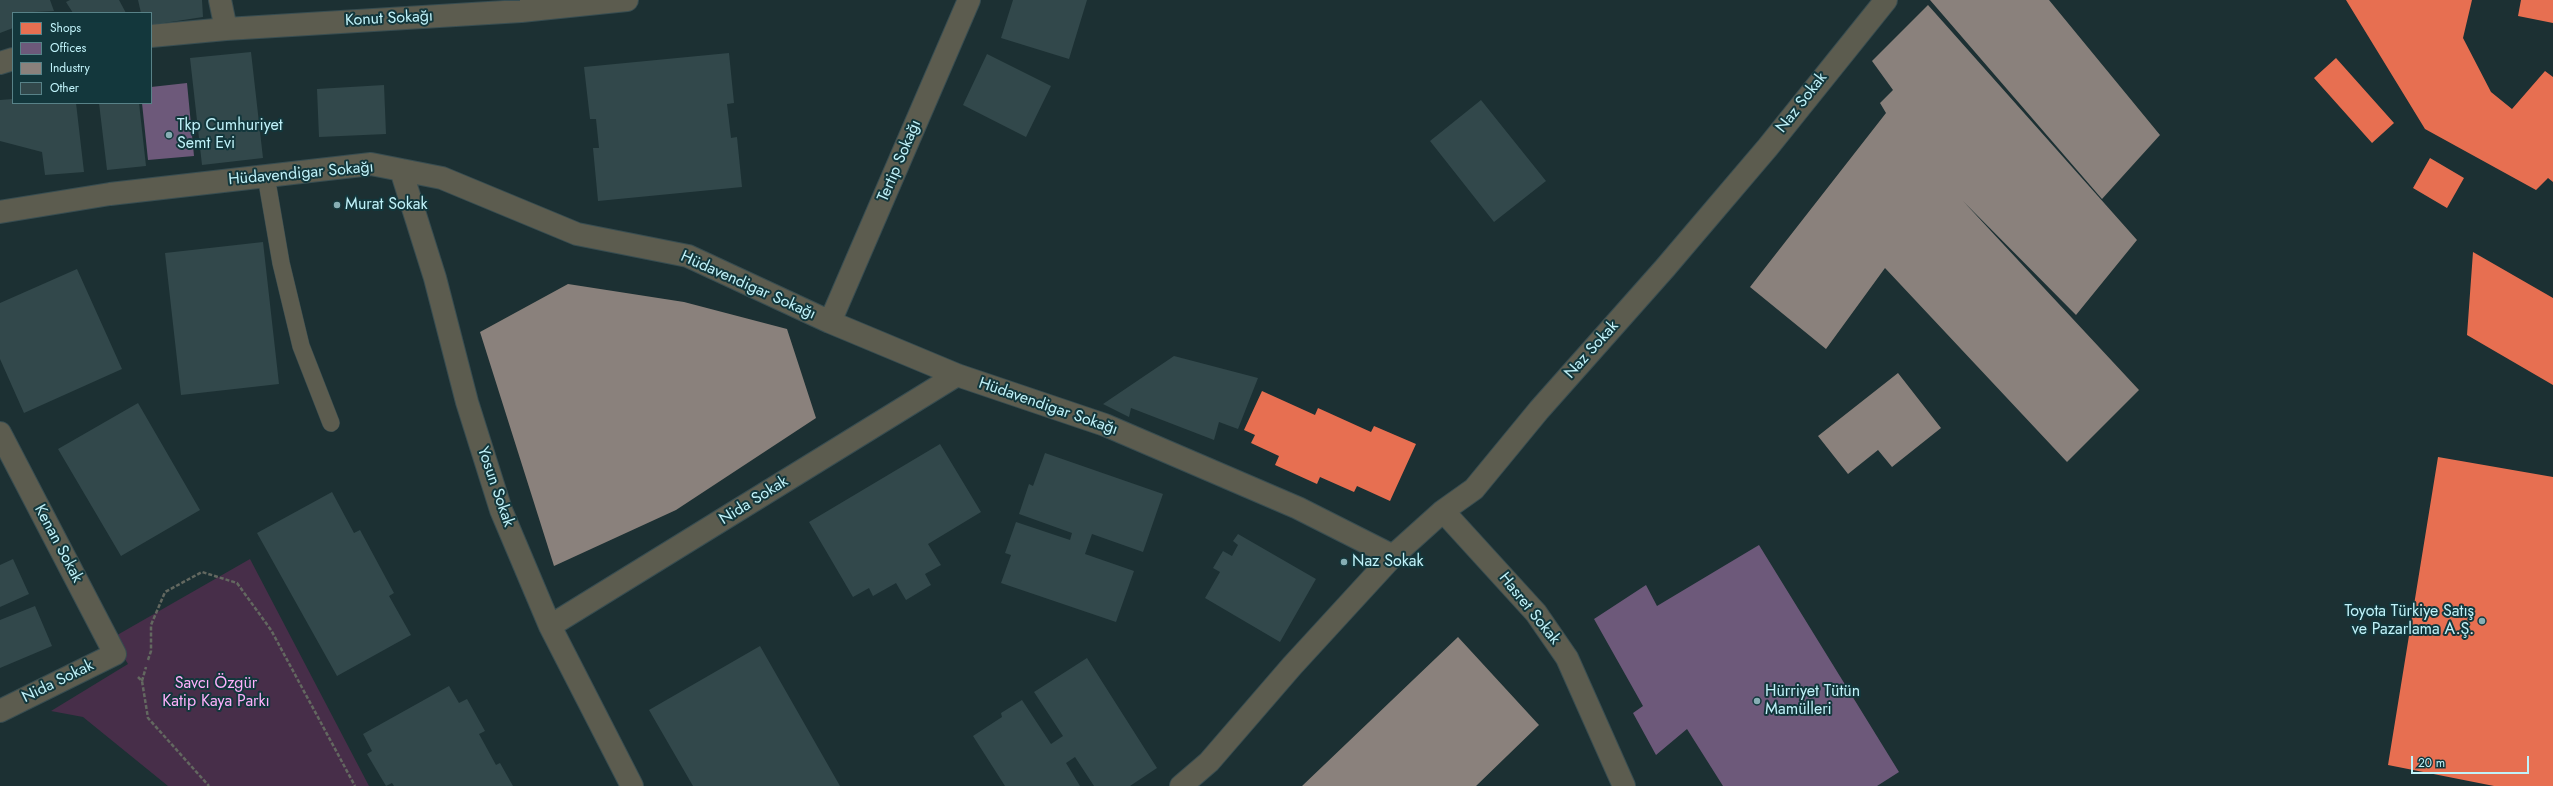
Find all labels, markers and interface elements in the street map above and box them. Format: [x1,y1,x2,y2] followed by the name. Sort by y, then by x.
[344,7,434,31] street label: Konut Sokağı
[12,12,152,104] legend
[50,19,81,37] text: Shops
[50,39,86,57] text: Offices
[50,59,90,77] text: Industry
[1772,69,1832,137] street label: Naz Sokak
[50,79,79,97] text: Other
[177,116,283,154] place label: Tkp Cumhuriyet Semt Evi
[874,117,926,205] street label: Tertip Sokağı
[164,130,174,140] marker: Tkp Cumhuriyet Semt Evi
[227,158,375,190] street label: Hüdavendigar Sokağı
[345,195,427,215] place label: Murat Sokak
[332,200,342,210] marker: Murat Sokak
[677,248,819,324] street label: Hüdavendigar Sokağı
[1561,317,1623,383] street label: Naz Sokak
[976,374,1120,440] street label: Hüdavendigar Sokağı
[472,444,518,530] street label: Yosun Sokak
[716,472,792,530] street label: Nida Sokak
[29,502,87,586] street label: Kenan Sokak
[1352,552,1424,572] place label: Naz Sokak
[1339,557,1349,567] marker: Naz Sokak
[1494,569,1564,649] street label: Hasret Sokak
[2345,602,2474,640] place label: Toyota Türkiye Satış ve Pazarlama A.Ş.
[2477,616,2487,626] marker: Toyota Türkiye Satış ve Pazarlama A.Ş.
[19,656,97,708] street label: Nida Sokak
[162,674,270,712] park label: Savcı Özgür Katip Kaya Parkı
[1765,682,1860,720] place label: Hürriyet Tütün Mamülleri
[1752,696,1762,706] marker: Hürriyet Tütün Mamülleri
[2413,748,2531,774] scale bar
[2418,754,2445,772] text: 20 m

